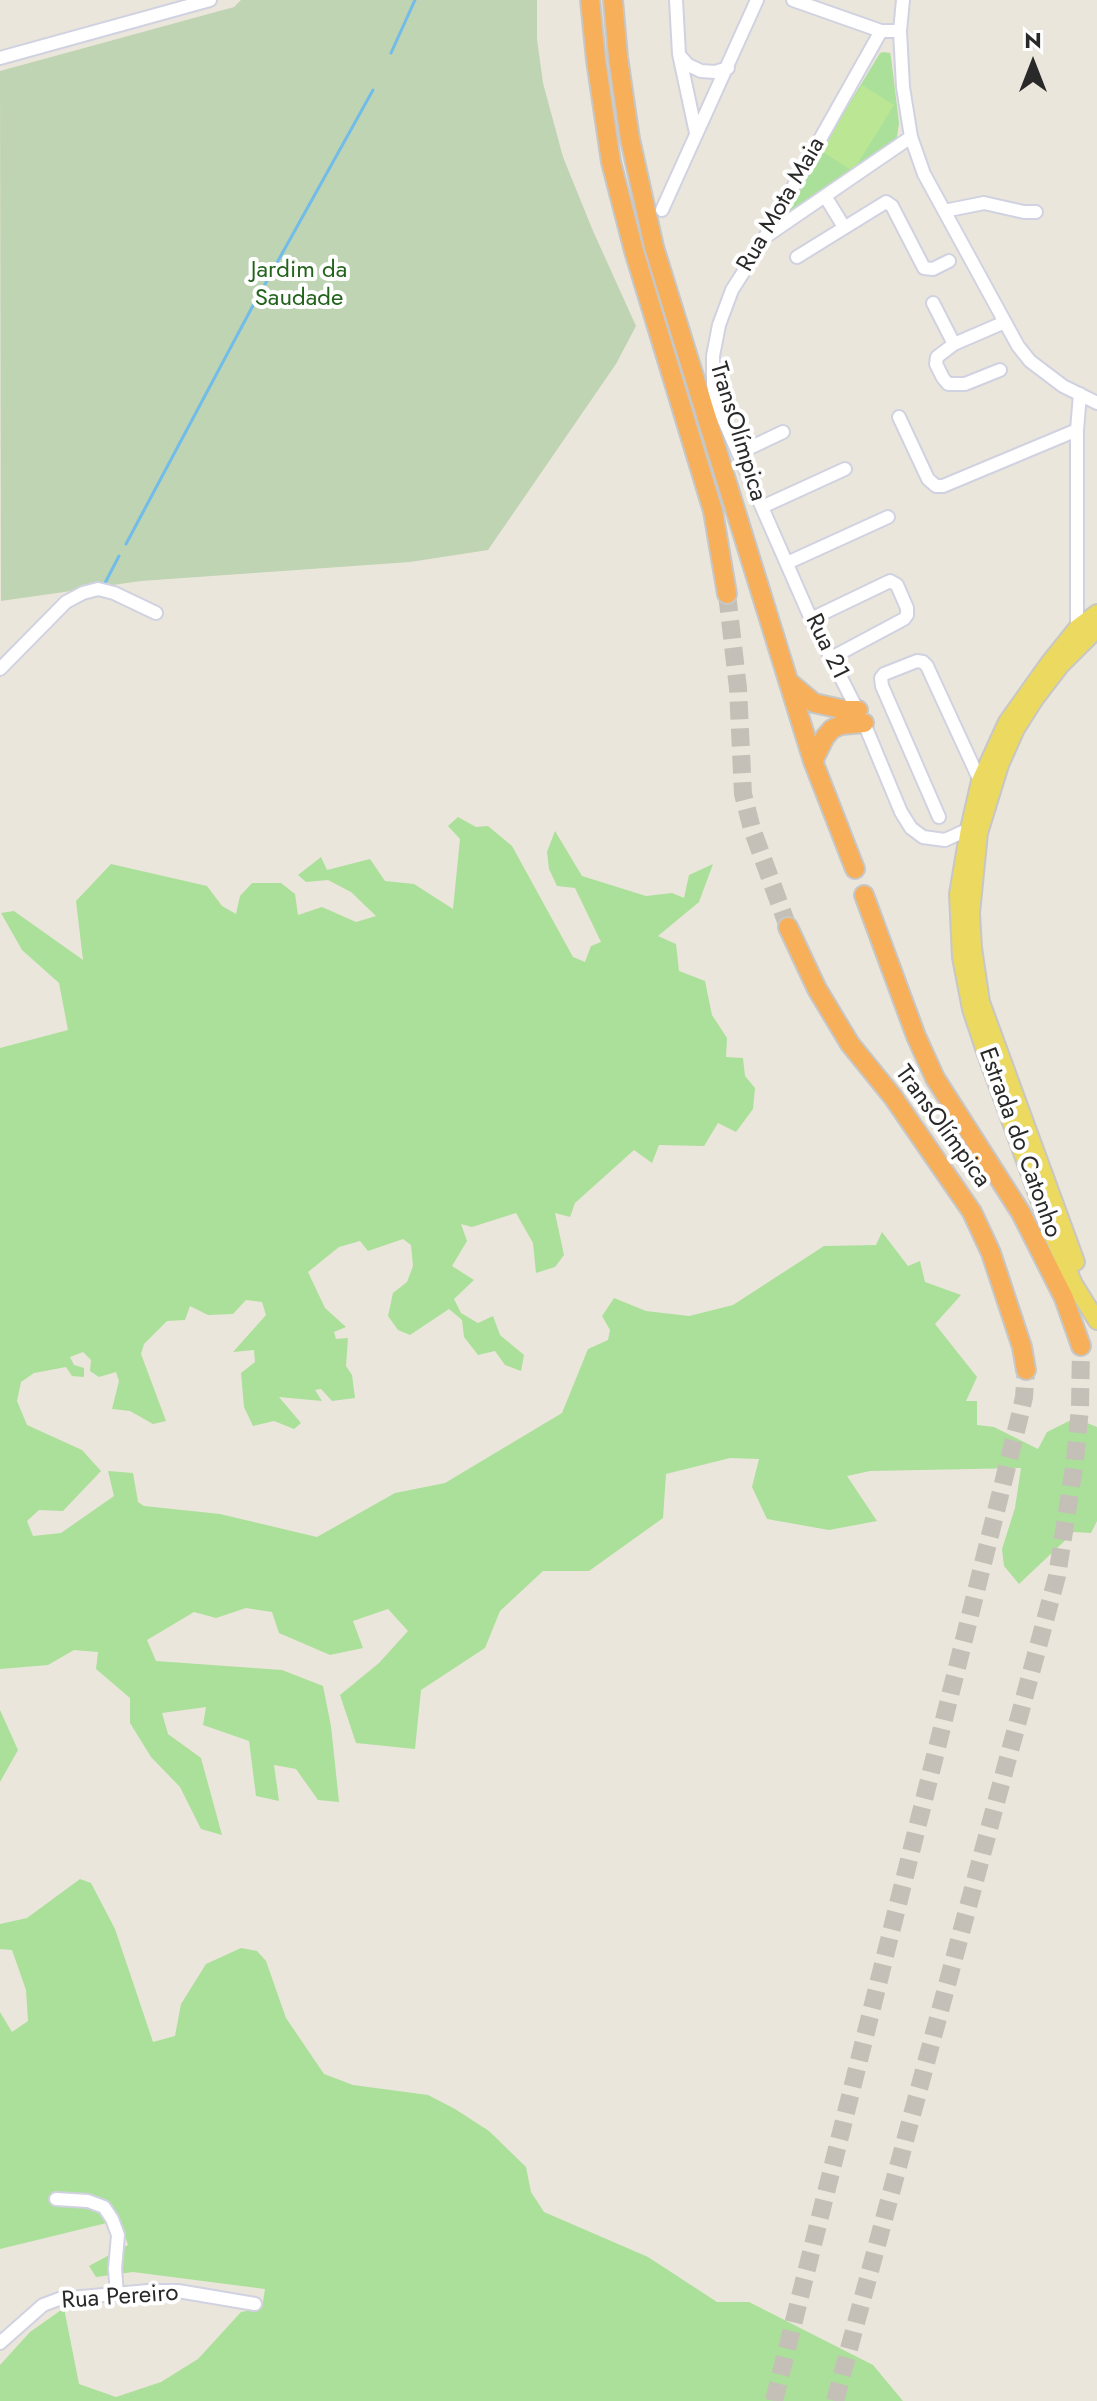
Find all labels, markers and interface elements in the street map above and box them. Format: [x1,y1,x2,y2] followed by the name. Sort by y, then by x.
[993,24,1073,104] north arrow
[1024,24,1042,56] text: N
[732,133,832,277] street label: Rua Mota Maia
[251,257,347,313] park label: Jardim da Saudade
[702,359,772,505] street label: TransOlímpica
[798,610,854,684] street label: Rua 21
[971,1044,1067,1242] street label: Estrada do Catonho
[888,1060,996,1194] street label: TransOlímpica
[61,2280,179,2316] street label: Rua Pereiro

